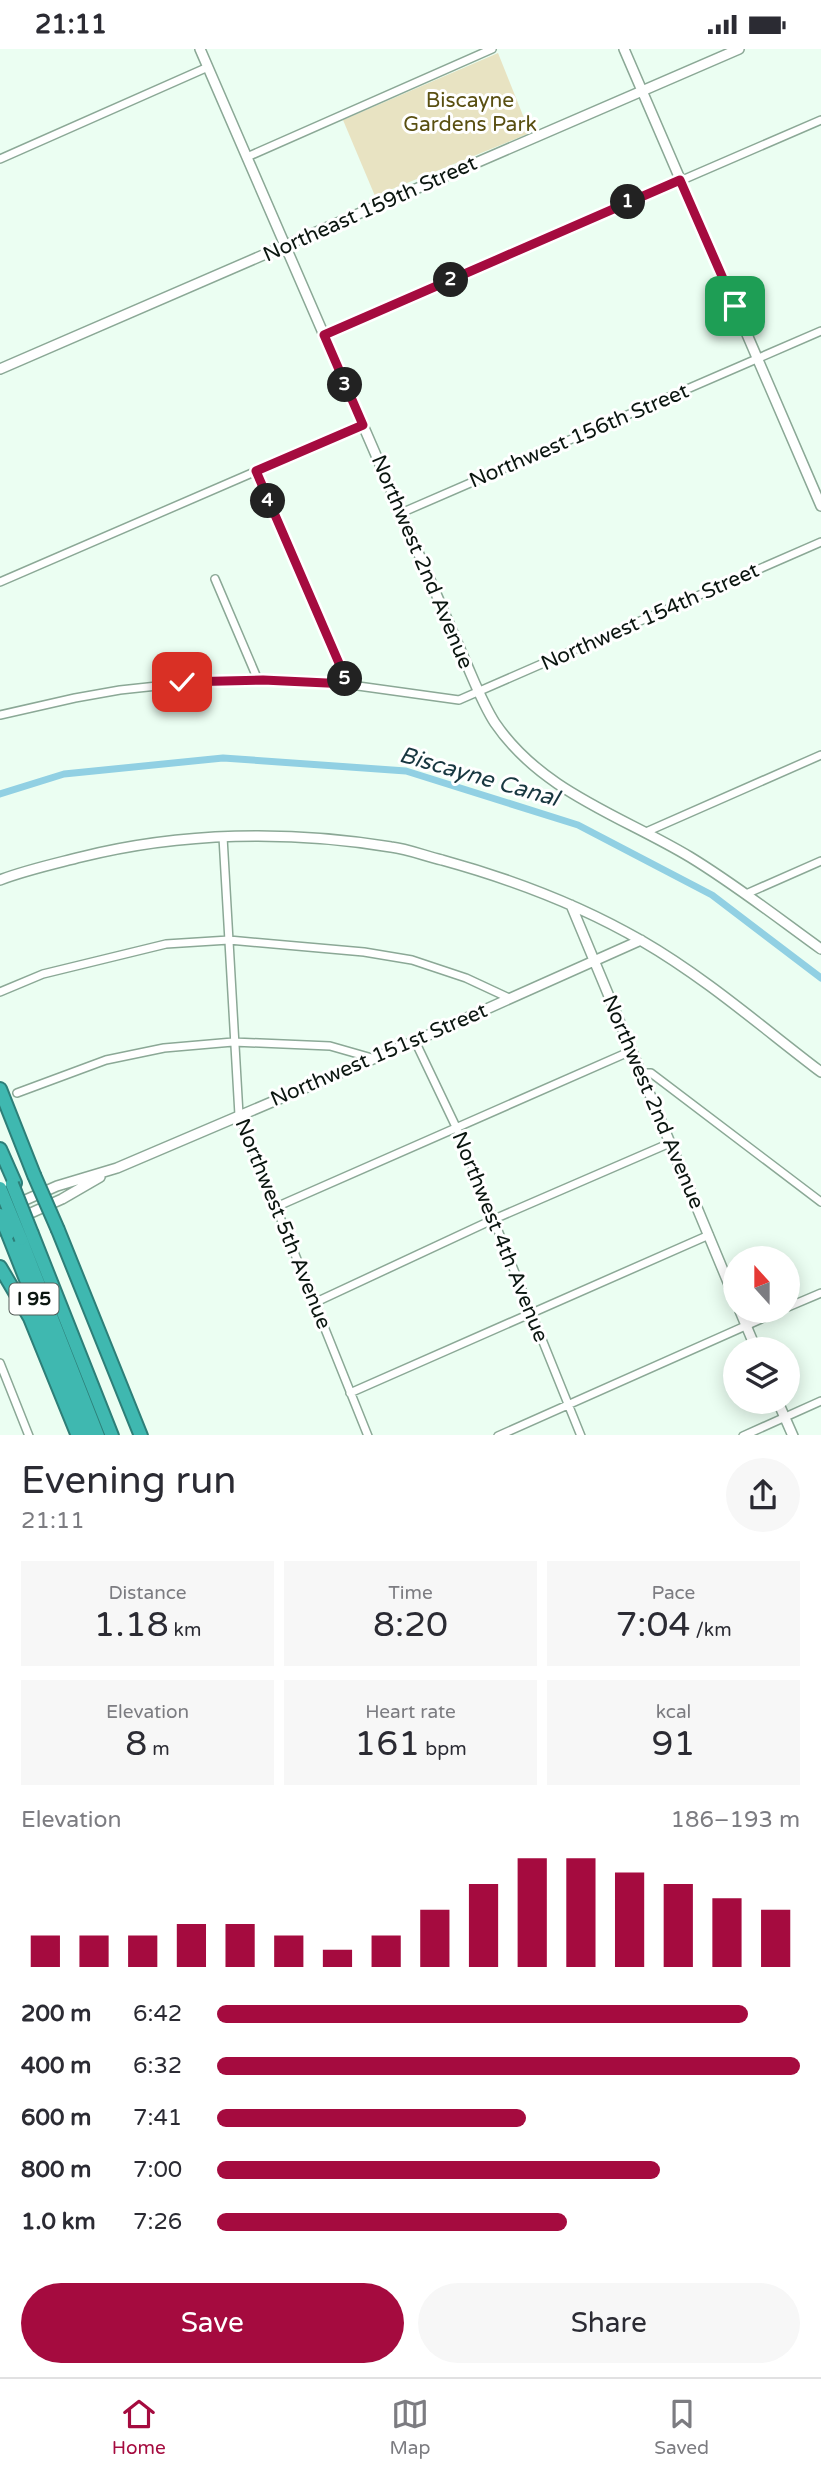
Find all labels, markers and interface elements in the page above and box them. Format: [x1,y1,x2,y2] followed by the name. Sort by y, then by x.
[35,9,107,40] text: 21:11
[403,88,537,137] park label: Biscayne Gardens Park
[259,151,481,267] street label: Northeast 159th Street
[610,185,646,219] pin: 1
[622,190,633,212] text: 1
[434,263,468,297] pin: 2
[445,268,456,290] text: 2
[705,276,765,336] pin
[716,287,754,325] icon: arrive
[328,367,362,403] pin: 3
[339,373,350,395] text: 3
[466,378,692,494] street label: Northwest 156th Street
[366,451,478,673] street label: Northwest 2nd Avenue
[250,483,286,519] pin: 4
[262,489,273,511] text: 4
[537,558,763,676] street label: Northwest 154th Street
[152,652,212,712] pin
[328,661,362,697] pin: 5
[163,663,201,701] icon: check
[339,667,350,689] text: 5
[396,741,564,814] water label: Biscayne Canal
[597,991,709,1213] street label: Northwest 2nd Avenue
[267,998,491,1112] street label: Northwest 151st Street
[229,1115,337,1333] street label: Northwest 5th Avenue
[446,1128,554,1346] street label: Northwest 4th Avenue
[723,1246,800,1323] north arrow
[723,1246,800,1414] map controls
[9,1283,58,1315] road number: I 95
[723,1337,800,1414] button: layers
[21,1458,236,1504] text: Evening run
[726,1458,800,1532] button: share
[21,1507,85,1535] text: 21:11
[108,1582,187,1604] text: Distance
[388,1582,433,1604] text: Time
[652,1582,695,1604] text: Pace
[94,1604,169,1646] text: 1.18
[373,1604,448,1646] text: 8:20
[615,1604,690,1646] text: 7:04
[169,1619,201,1641] text: km
[690,1619,732,1641] text: /km
[106,1701,189,1723] text: Elevation
[365,1701,456,1723] text: Heart rate
[656,1701,691,1723] text: kcal
[125,1723,147,1765] text: 8
[354,1723,420,1765] text: 161
[652,1723,695,1765] text: 91
[147,1738,170,1760] text: m
[420,1738,467,1760] text: bpm
[21,1806,122,1834] text: Elevation
[671,1806,800,1834] text: 186–193 m
[21,2000,91,2028] text: 200 m
[133,2000,182,2028] text: 6:42
[21,2052,91,2080] text: 400 m
[133,2052,182,2080] text: 6:32
[21,2104,91,2132] text: 600 m
[133,2104,182,2132] text: 7:41
[21,2156,91,2184] text: 800 m
[133,2156,182,2184] text: 7:00
[21,2208,96,2236] text: 1.0 km
[133,2208,182,2236] text: 7:26
[21,2283,404,2363] button: Save
[418,2283,800,2363] button: Share
[112,2395,166,2459] tab: Home
[389,2395,430,2459] tab: Map
[654,2395,709,2459] tab: Saved

